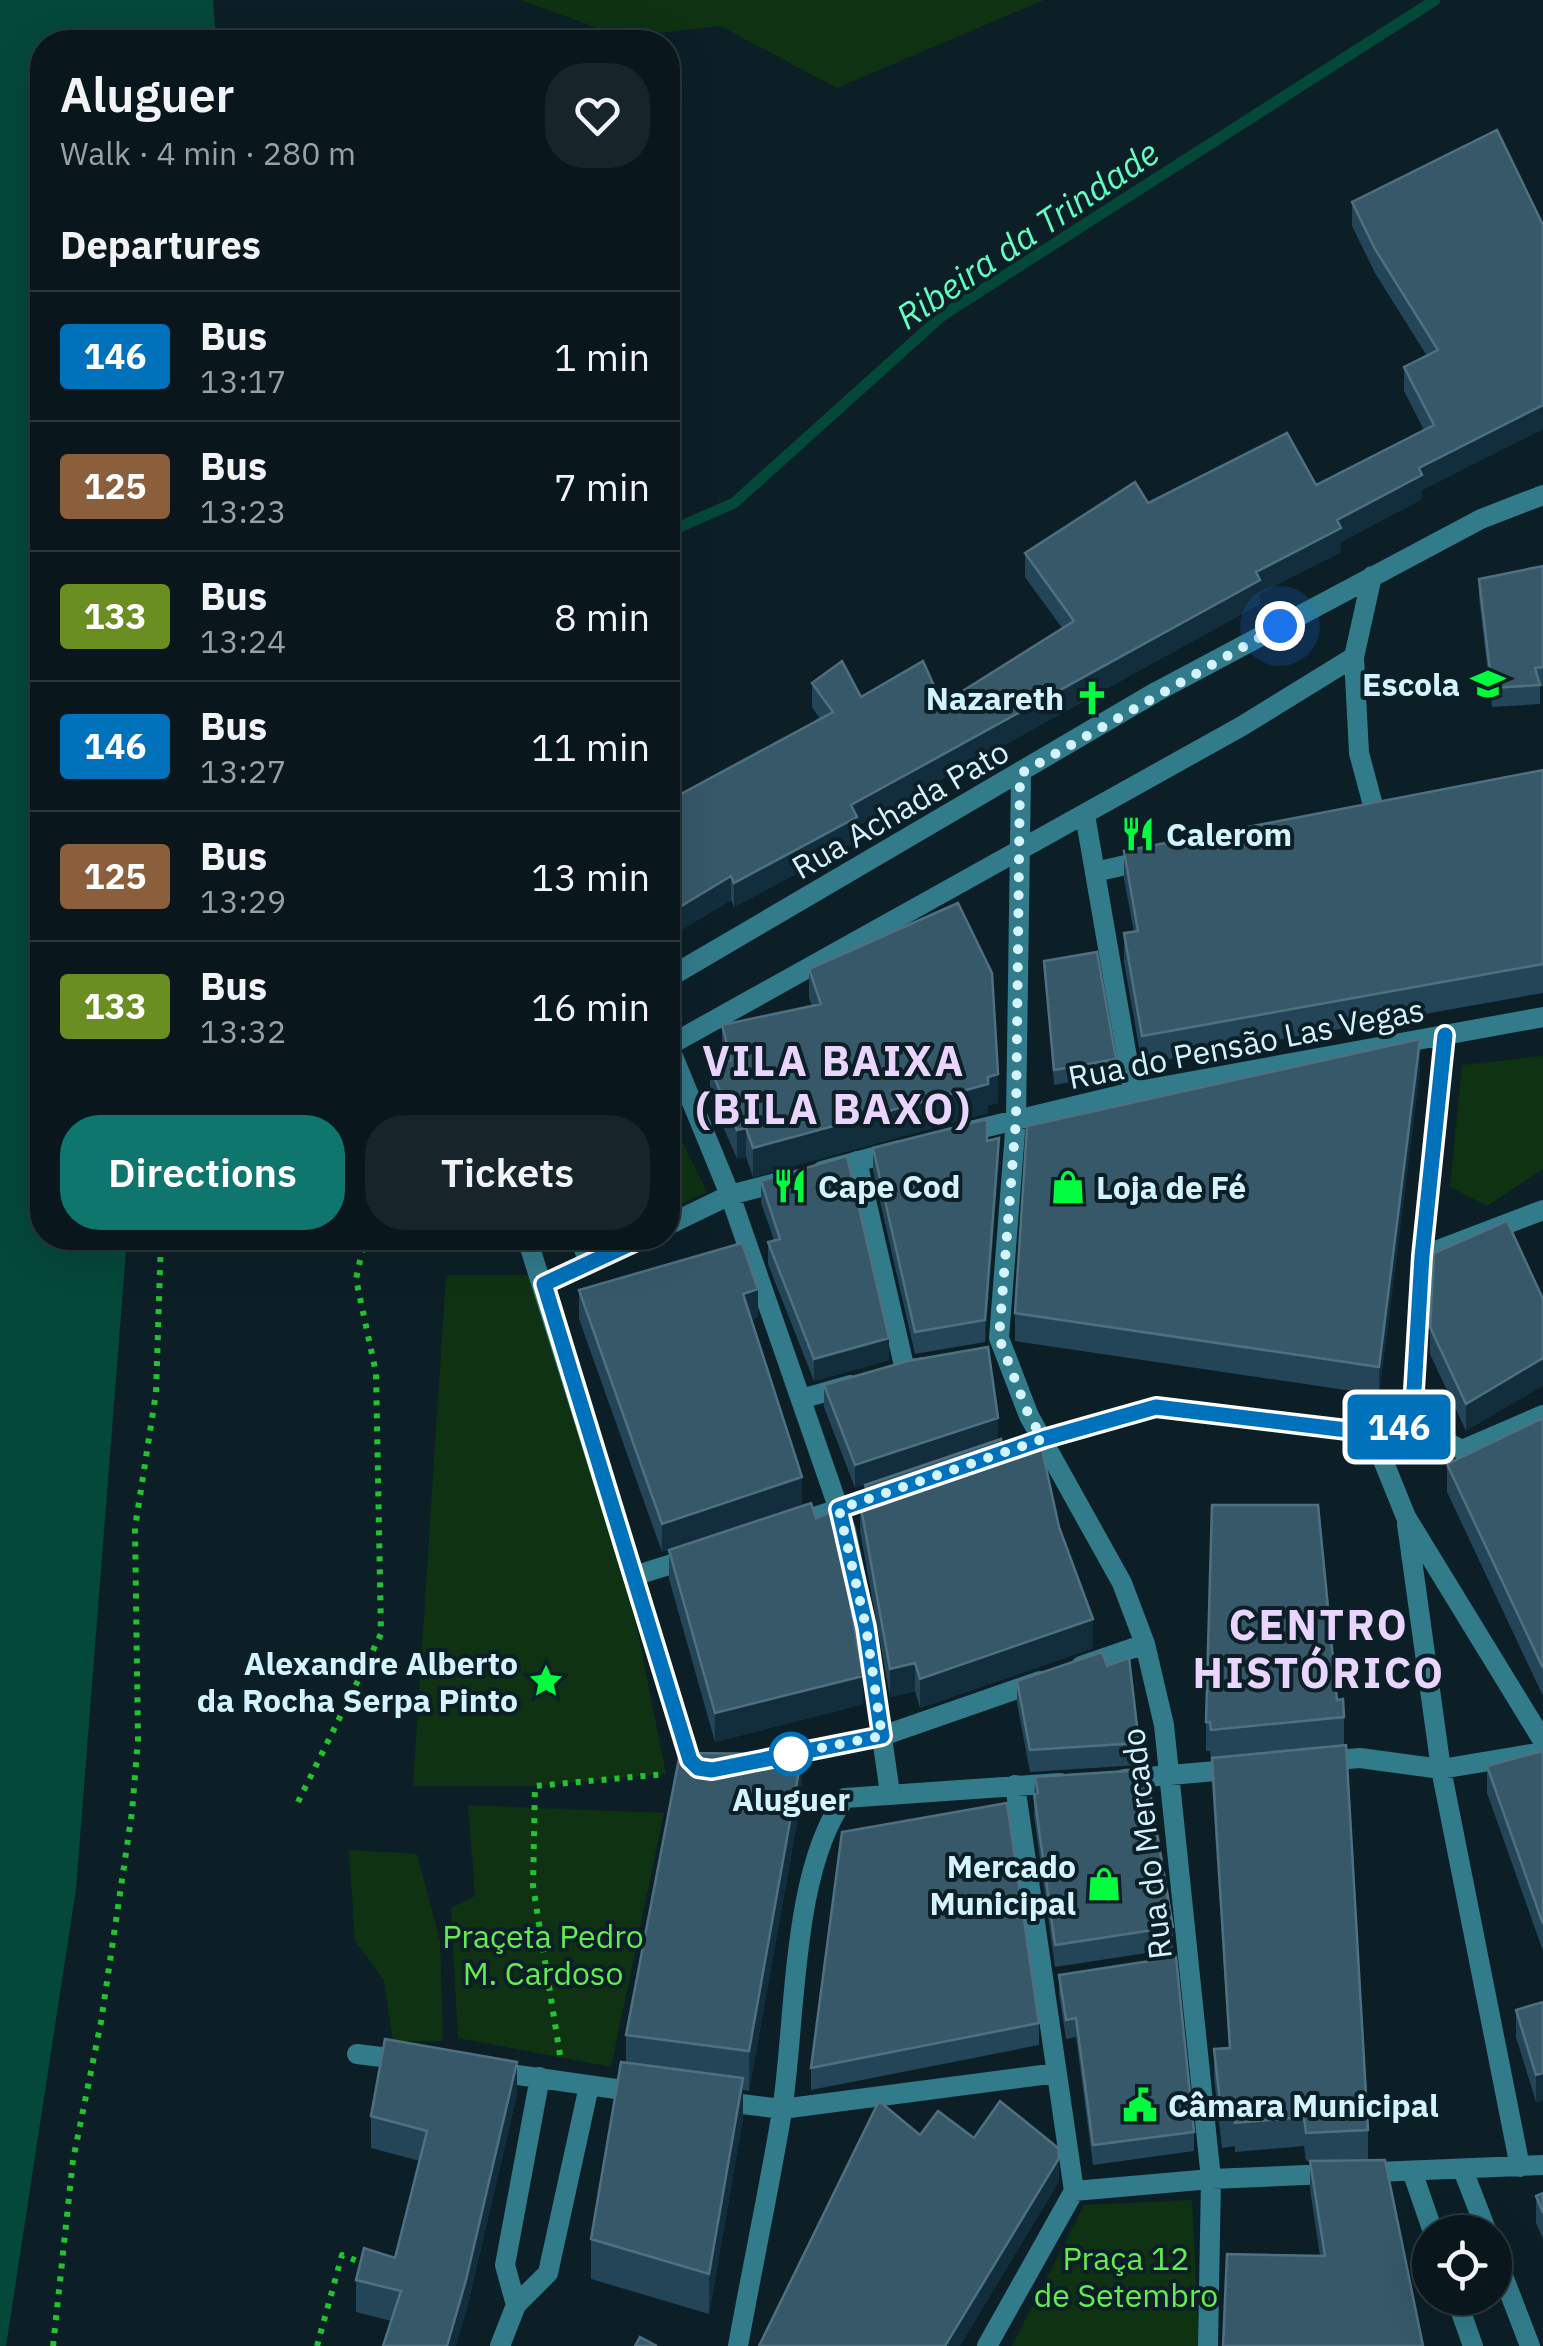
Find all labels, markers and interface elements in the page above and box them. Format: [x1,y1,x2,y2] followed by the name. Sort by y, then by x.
[60,63,234,125] text: Aluguer
[545,63,650,168] button: heart
[887,129,1167,339] water label: Ribeira da Trindade
[60,132,356,174] text: Walk · 4 min · 280 m
[60,220,261,269] text: Departures
[200,311,267,360] text: Bus
[554,332,650,381] text: 1 min
[83,333,147,379] text: 146
[200,360,286,402] text: 13:17
[200,441,267,490] text: Bus
[554,462,650,511] text: 7 min
[83,463,147,509] text: 125
[200,490,286,532] text: 13:23
[200,571,267,620] text: Bus
[554,592,650,641] text: 8 min
[83,593,147,639] text: 133
[1255,601,1305,651] your location
[200,620,286,662] text: 13:24
[1362,663,1460,705] place label: Escola
[1469,665,1507,703] school or university icon: Escola
[926,677,1064,719] place label: Nazareth
[1073,679,1111,717] church icon: Nazareth
[200,701,267,750] text: Bus
[531,722,650,771] text: 11 min
[83,723,147,769] text: 146
[784,730,1016,888] street label: Rua Achada Pato
[200,750,286,792] text: 13:27
[1166,813,1292,855] place label: Calerom
[1119,815,1157,853] restaurant icon: Calerom
[200,831,267,880] text: Bus
[531,852,650,901] text: 13 min
[83,853,147,899] text: 125
[200,880,286,922] text: 13:29
[200,961,267,1010] text: Bus
[531,982,650,1031] text: 16 min
[83,983,147,1029] text: 133
[1064,988,1428,1098] street label: Rua do Pensão Las Vegas
[200,1010,286,1052] text: 13:32
[695,1033,973,1136] district label: VILA BAIXA (BILA BAXO)
[60,1115,345,1230] button: Directions
[365,1115,650,1230] button: Tickets
[818,1165,960,1207] place label: Cape Cod
[1096,1166,1246,1208] place label: Loja de Fé
[771,1167,809,1205] restaurant icon: Cape Cod
[1049,1168,1087,1206] shop icon: Loja de Fé
[1342,1394,1456,1460] line badge: 146
[1367,1404,1431,1450] text: 146
[1193,1597,1446,1700] district label: CENTRO HISTÓRICO
[197,1642,518,1721] place label: Alexandre Alberto da Rocha Serpa Pinto
[527,1662,565,1700] place icon: Alexandre Alberto da Rocha Serpa Pinto
[1111,1726,1181,1962] street label: Rua do Mercado
[770,1733,812,1775] marker: Aluguer
[732,1778,850,1820] place label: Aluguer
[929,1845,1076,1924] place label: Mercado Municipal
[1085,1865,1123,1903] shop icon: Mercado Municipal
[442,1915,644,1994] park label: Praçeta Pedro M. Cardoso
[1168,2084,1439,2126] place label: Câmara Municipal
[1121,2086,1159,2124] public building icon: Câmara Municipal
[1412,2215,1512,2315] map controls
[1412,2215,1512,2315] button: locate
[1034,2237,1218,2316] park label: Praça 12 de Setembro

